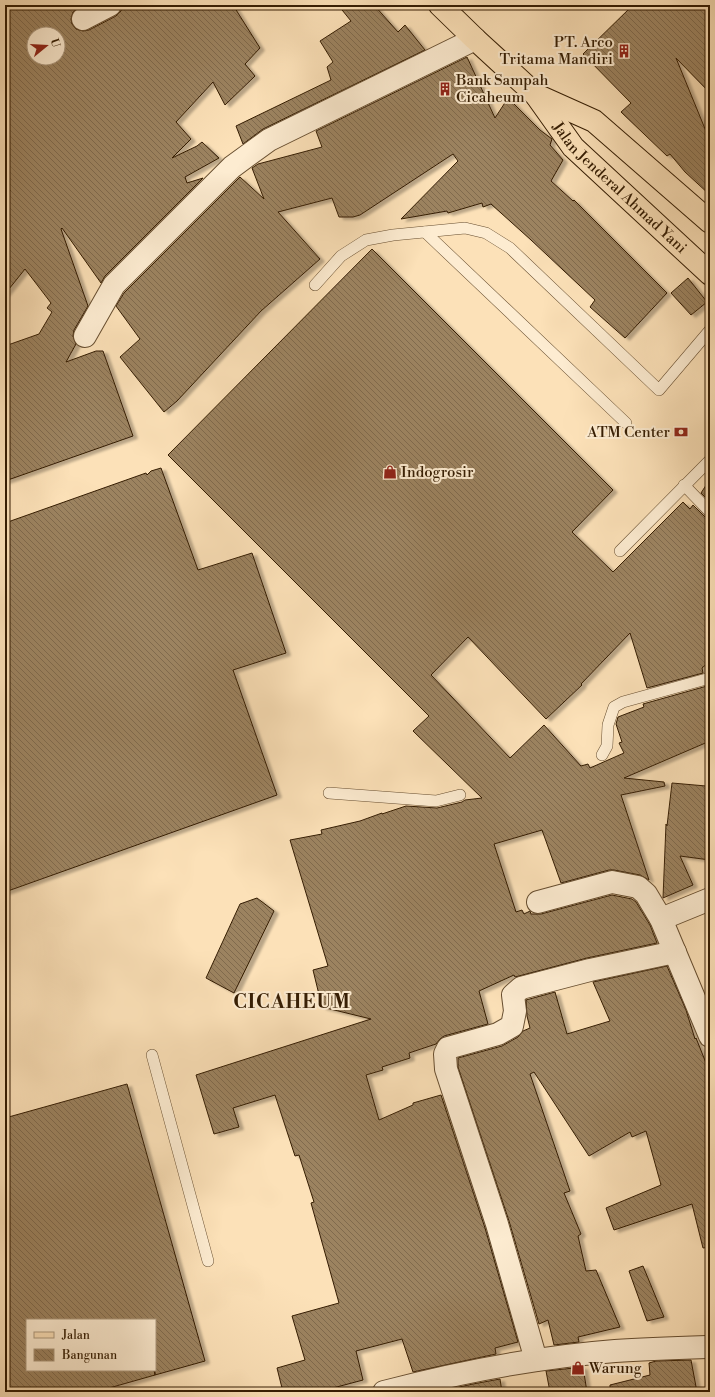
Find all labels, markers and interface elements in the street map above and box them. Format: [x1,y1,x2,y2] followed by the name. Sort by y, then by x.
[26,26,66,66] north arrow
[500,33,613,69] place label: PT. Arco Tritama Mandiri
[47,37,63,50] text: U
[616,43,632,59] building icon: PT. Arco Tritama Mandiri
[455,71,549,107] place label: Bank Sampah Cicaheum
[437,81,453,97] building icon: Bank Sampah Cicaheum
[548,117,691,257] street label: Jalan Jenderal Ahmad Yani
[586,423,671,442] place label: ATM Center
[673,424,689,440] bank icon: ATM Center
[401,463,474,482] place label: Indogrosir
[382,464,398,480] shop icon: Indogrosir
[233,990,351,1014] district label: CICAHEUM
[26,1319,156,1371] legend
[61,1328,90,1343] text: Jalan
[61,1348,117,1363] text: Bangunan
[588,1359,642,1378] place label: Warung
[570,1360,586,1376] shop icon: Warung

